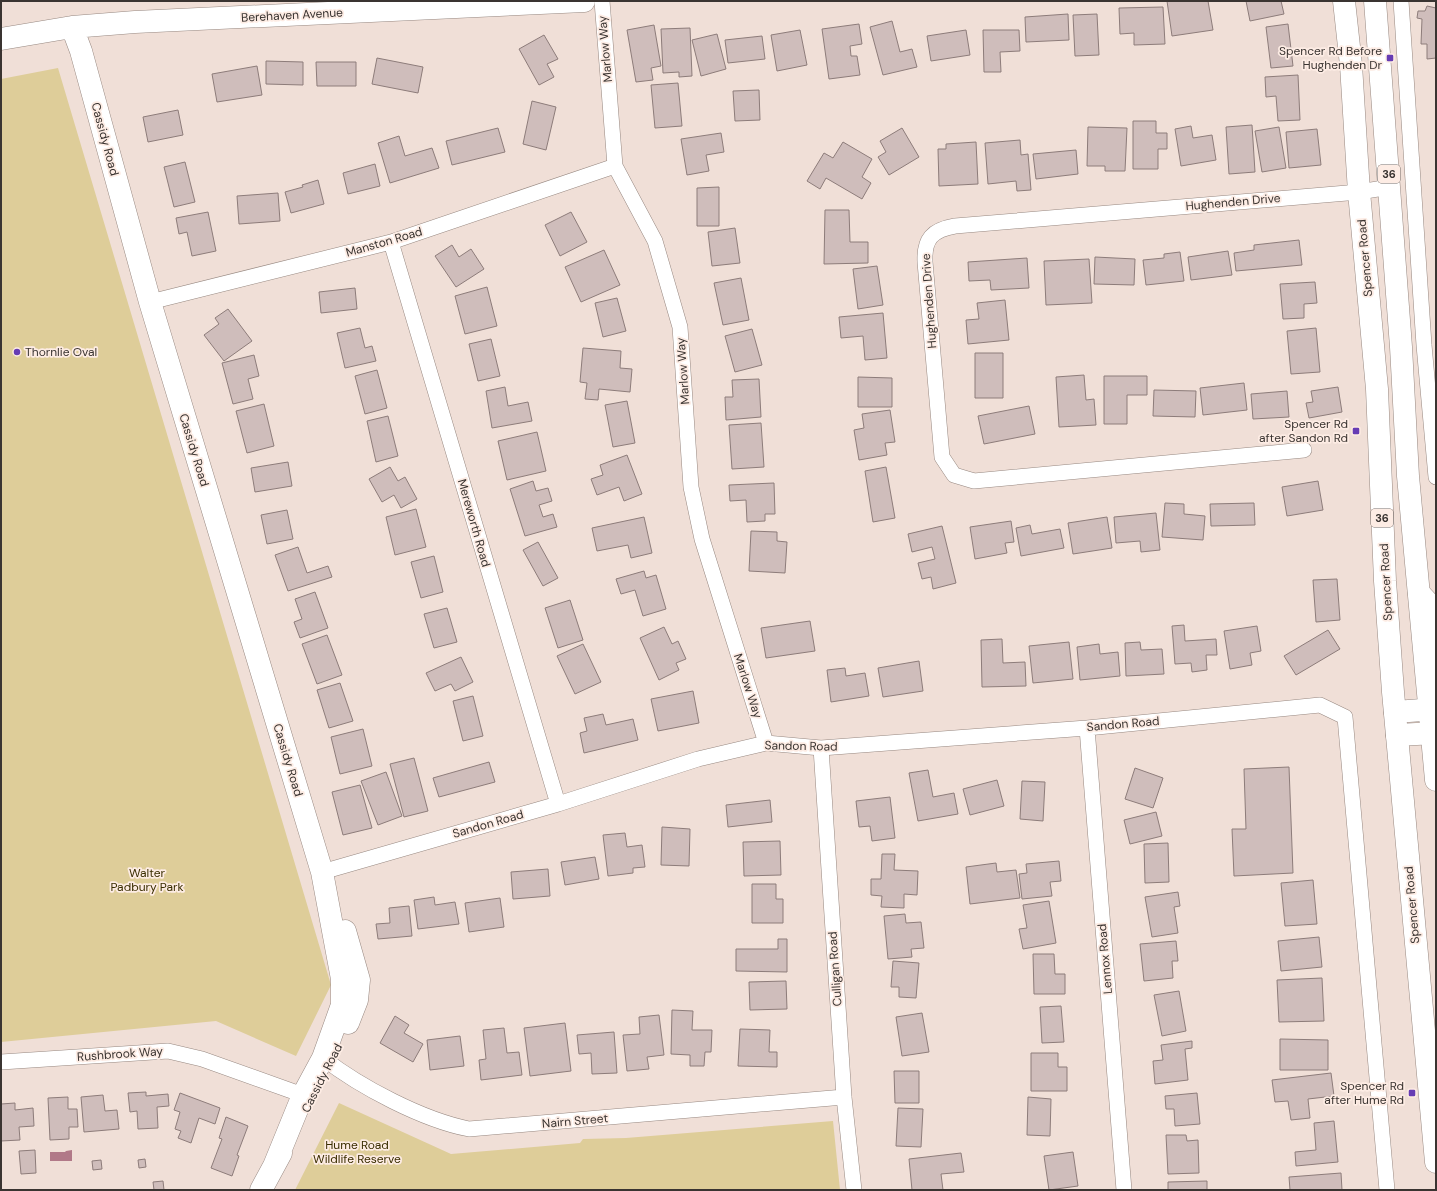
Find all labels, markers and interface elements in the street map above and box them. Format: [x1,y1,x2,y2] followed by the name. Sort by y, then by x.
[241,4,344,26] street label: Berehaven Avenue
[594,15,616,83] street label: Marlow Way
[1279,43,1383,73] place label: Spencer Rd Before Hughenden Dr
[1385,53,1395,63] marker: Spencer Rd Before Hughenden Dr
[88,101,122,177] street label: Cassidy Road
[1378,165,1400,183] road number: 36
[1185,190,1281,214] street label: Hughenden Drive
[1354,219,1376,297] street label: Spencer Road
[344,223,424,261] street label: Manston Road
[918,253,940,349] street label: Hughenden Drive
[673,337,693,405] street label: Marlow Way
[25,344,97,360] place label: Thornlie Oval
[12,347,22,357] marker: Thornlie Oval
[175,412,213,488] street label: Cassidy Road
[1259,416,1348,446] place label: Spencer Rd after Sandon Rd
[1351,426,1361,436] marker: Spencer Rd after Sandon Rd
[454,477,494,569] street label: Mereworth Road
[1371,509,1393,527] road number: 36
[1376,543,1396,621] street label: Spencer Road
[730,652,766,721] street label: Marlow Way
[1086,713,1160,735] street label: Sandon Road
[269,722,307,798] street label: Cassidy Road
[764,737,838,755] street label: Sandon Road
[451,806,525,842] street label: Sandon Road
[110,865,184,895] park label: Walter Padbury Park
[1401,866,1423,944] street label: Spencer Road
[1094,923,1116,995] street label: Lennox Road
[824,931,846,1007] street label: Culligan Road
[298,1041,346,1115] street label: Cassidy Road
[76,1043,164,1065] street label: Rushbrook Way
[1324,1078,1404,1108] place label: Spencer Rd after Hume Rd
[1407,1088,1417,1098] marker: Spencer Rd after Hume Rd
[541,1110,609,1132] street label: Nairn Street
[313,1137,401,1167] park label: Hume Road Wildlife Reserve

